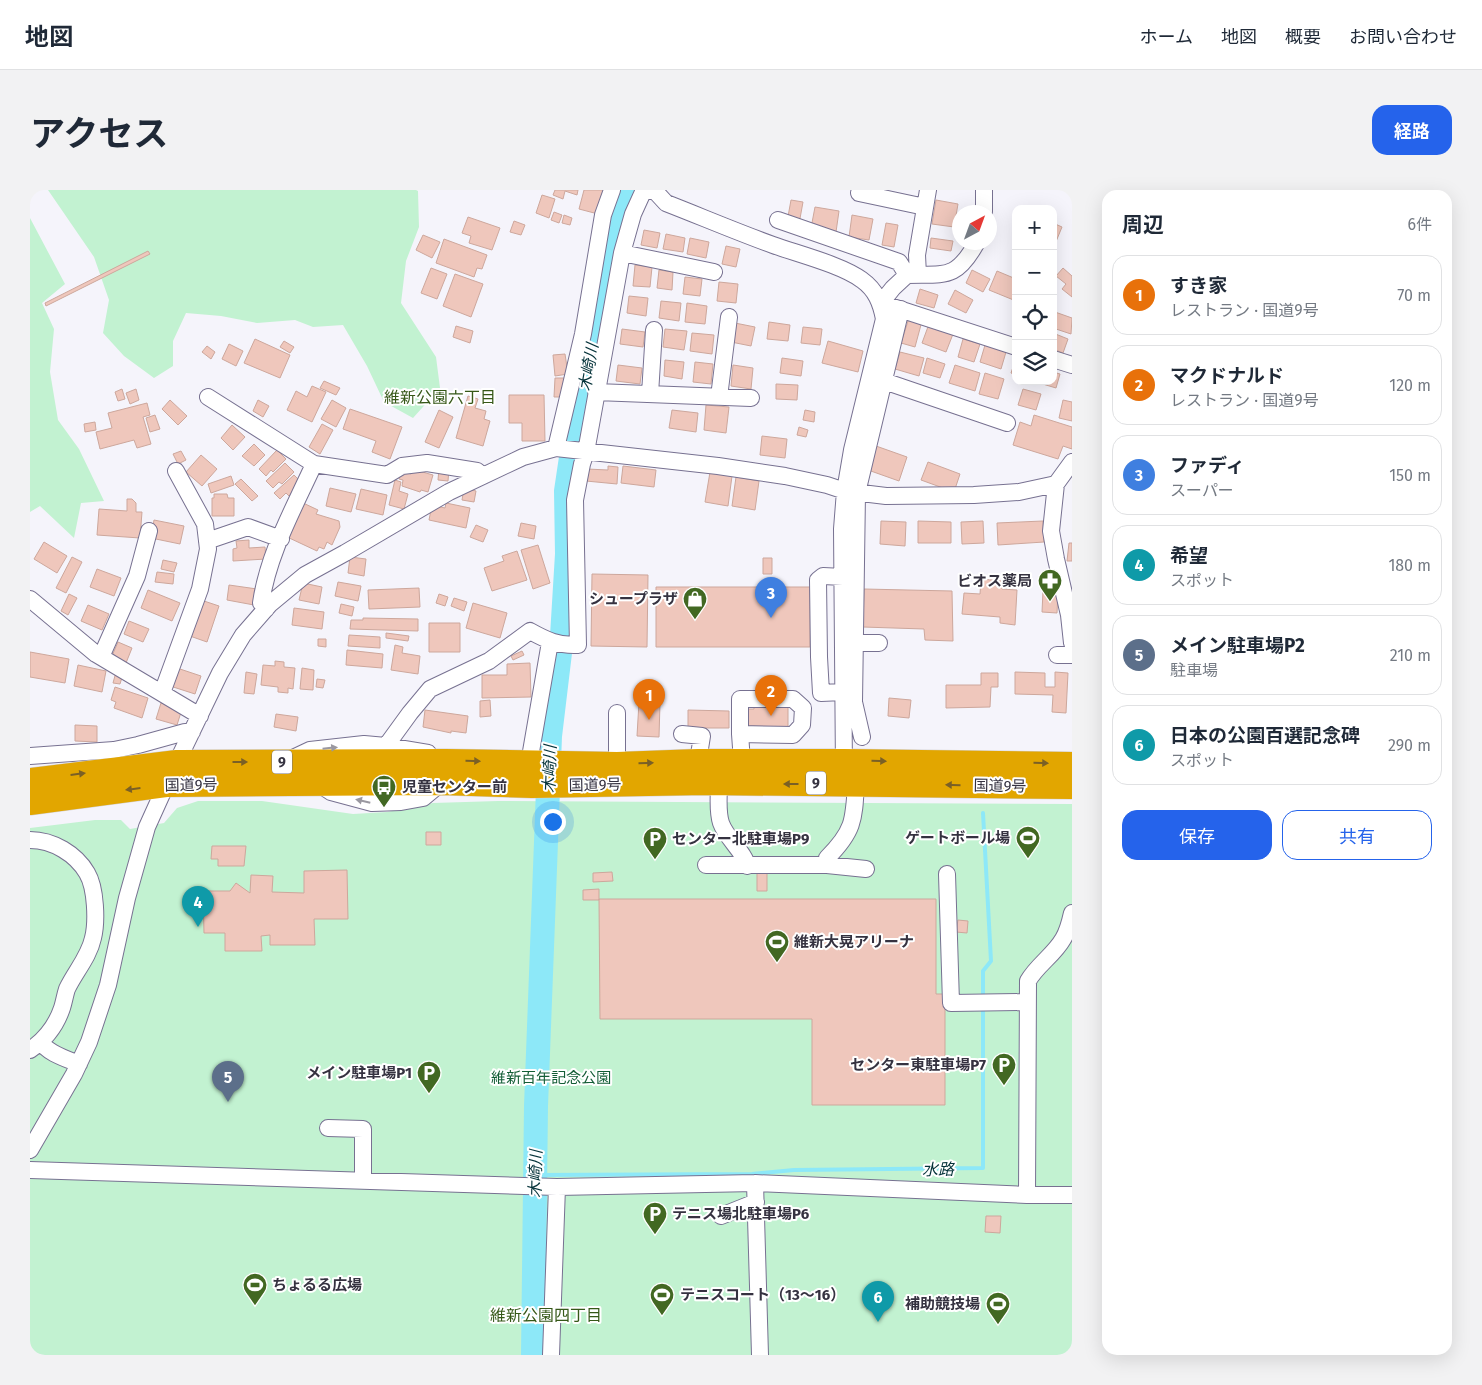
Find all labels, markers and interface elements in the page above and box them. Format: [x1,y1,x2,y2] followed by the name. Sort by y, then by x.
[25,23,73,51] text: 地図
[1140,26,1193,48] text: ホーム
[1221,26,1257,48] text: 地図
[1285,26,1321,48] text: 概要
[1349,26,1457,48] text: お問い合わせ
[1372,105,1452,155] button: 経路
[30,113,168,155] text: アクセス
[952,205,997,250] north arrow
[1012,205,1057,385] map controls
[1012,205,1057,250] button: +
[1122,212,1164,238] text: 周辺
[1407,215,1432,234] text: 6件
[1012,250,1057,295] button: −
[1170,274,1227,297] text: すき家
[1135,286,1143,305] text: 1
[1397,286,1431,305] text: 70 m
[1012,295,1057,340] button: locate
[1170,301,1319,320] text: レストラン · 国道9号
[575,340,602,392] water label: 木崎川
[1012,340,1057,385] button: layers
[1170,364,1284,387] text: マクドナルド
[1135,376,1143,395] text: 2
[1389,376,1431,395] text: 120 m
[384,388,496,407] district label: 維新公園六丁目
[1170,391,1319,410] text: レストラン · 国道9号
[1170,454,1245,477] text: ファディ
[1135,466,1143,485] text: 3
[1389,466,1431,485] text: 150 m
[1170,481,1234,500] text: スーパー
[1170,544,1208,567] text: 希望
[1134,556,1144,575] text: 4
[1388,556,1431,575] text: 180 m
[1037,568,1063,602] pharmacy icon: ビオス薬局
[1170,571,1234,590] text: スポット
[957,572,1032,590] place label: ビオス薬局
[755,577,787,618] pin: 3
[682,586,708,620] shop icon: シュープラザ
[589,590,678,608] place label: シュープラザ
[1170,634,1305,657] text: メイン駐車場P2
[1135,646,1143,665] text: 5
[1390,646,1431,665] text: 210 m
[1170,661,1218,680] text: 駐車場
[755,675,787,716] pin: 2
[633,679,665,720] pin: 1
[1170,724,1360,747] text: 日本の公園百選記念碑
[1134,736,1144,755] text: 6
[1388,736,1431,755] text: 290 m
[539,743,560,793] water label: 木崎川
[322,744,338,752] one-way arrow
[272,750,292,774] road number: 9
[1170,751,1234,770] text: スポット
[465,757,481,765] one-way arrow
[871,757,887,765] one-way arrow
[233,758,249,766] one-way arrow
[639,758,655,766] one-way arrow
[1034,760,1050,768] one-way arrow
[71,770,87,778] one-way arrow
[806,772,826,794] road number: 9
[371,774,397,808] bus stop icon: 児童センター前
[164,776,218,794] street label: 国道9号
[568,776,622,794] street label: 国道9号
[973,777,1027,795] street label: 国道9号
[402,778,507,796] place label: 児童センター前
[783,780,799,788] one-way arrow
[945,781,961,789] one-way arrow
[125,785,141,793] one-way arrow
[356,797,371,805] one-way arrow
[540,809,566,835] your location
[1122,810,1272,860] button: 保存
[1282,810,1432,860] button: 共有
[1015,825,1041,859] sports icon: ゲートボール場
[642,826,668,860] parking icon: センター北駐車場P9
[905,829,1010,847] place label: ゲートボール場
[672,830,809,848] place label: センター北駐車場P9
[182,886,214,927] pin: 4
[764,929,790,963] sports icon: 維新大晃アリーナ
[794,933,914,951] place label: 維新大晃アリーナ
[991,1052,1017,1086] parking icon: センター東駐車場P7
[850,1056,986,1074] place label: センター東駐車場P7
[416,1060,442,1094] parking icon: メイン駐車場P1
[212,1061,244,1102] pin: 5
[306,1064,412,1082] place label: メイン駐車場P1
[491,1069,611,1087] park label: 維新百年記念公園
[526,1148,545,1198] water label: 木崎川
[922,1160,956,1179] water label: 水路
[642,1201,668,1235] parking icon: テニス場北駐車場P6
[672,1205,810,1223] place label: テニス場北駐車場P6
[242,1272,268,1306] sports icon: ちょるる広場
[272,1276,362,1294] place label: ちょるる広場
[862,1281,894,1322] pin: 6
[649,1282,675,1316] sports icon: テニスコート（13～16）
[680,1286,845,1304] place label: テニスコート（13～16）
[985,1291,1011,1325] sports icon: 補助競技場
[905,1295,980,1313] place label: 補助競技場
[490,1306,602,1325] district label: 維新公園四丁目

